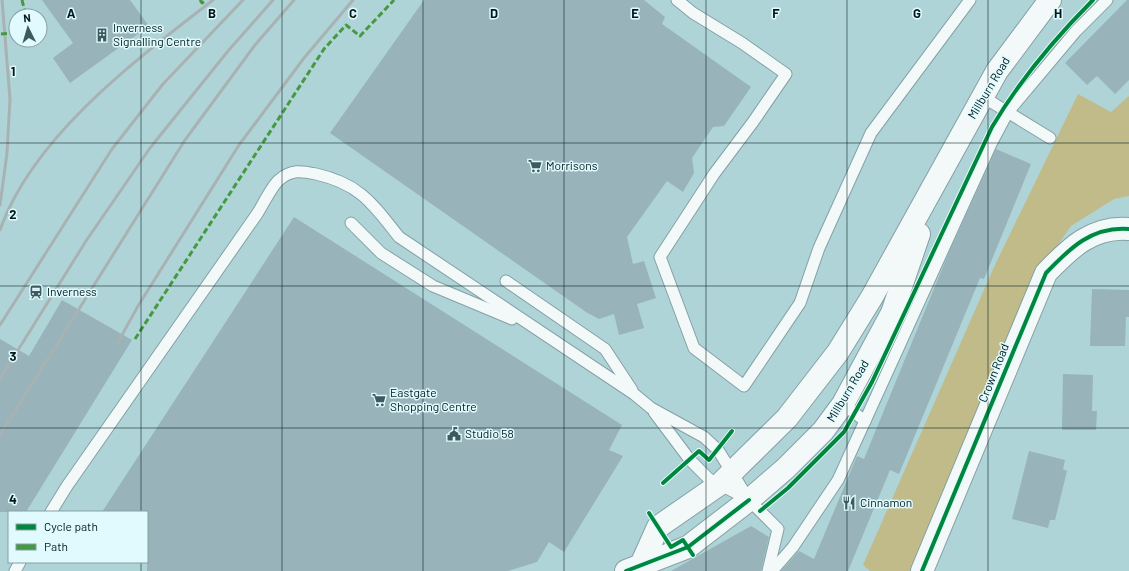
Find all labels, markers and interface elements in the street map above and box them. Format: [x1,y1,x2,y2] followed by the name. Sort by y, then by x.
[67,5,76,21] text: A
[208,5,216,21] text: B
[349,5,357,21] text: C
[490,5,498,21] text: D
[631,5,639,21] text: E
[772,5,780,21] text: F
[913,5,921,21] text: G
[1054,5,1062,21] text: H
[8,8,48,48] north arrow
[23,11,31,24] text: N
[113,20,201,48] place label: Inverness Signalling Centre
[94,27,110,43] building icon: Inverness Signalling Centre
[964,54,1012,121] street label: Millburn Road
[11,63,15,79] text: 1
[527,158,543,174] supermarket icon: Morrisons
[546,158,598,172] place label: Morrisons
[9,206,17,222] text: 2
[28,284,44,300] station icon: Inverness
[47,284,97,298] place label: Inverness
[975,341,1011,404] street label: Crown Road
[9,348,17,364] text: 3
[823,357,871,424] street label: Millburn Road
[390,385,477,413] place label: Eastgate Shopping Centre
[371,392,387,408] supermarket icon: Eastgate Shopping Centre
[446,426,462,442] public building icon: Studio 58
[465,426,514,440] place label: Studio 58
[9,491,17,507] text: 4
[841,495,857,511] restaurant icon: Cinnamon
[860,495,912,509] place label: Cinnamon
[8,511,148,563] legend
[44,519,98,533] text: Cycle path
[44,539,68,553] text: Path

